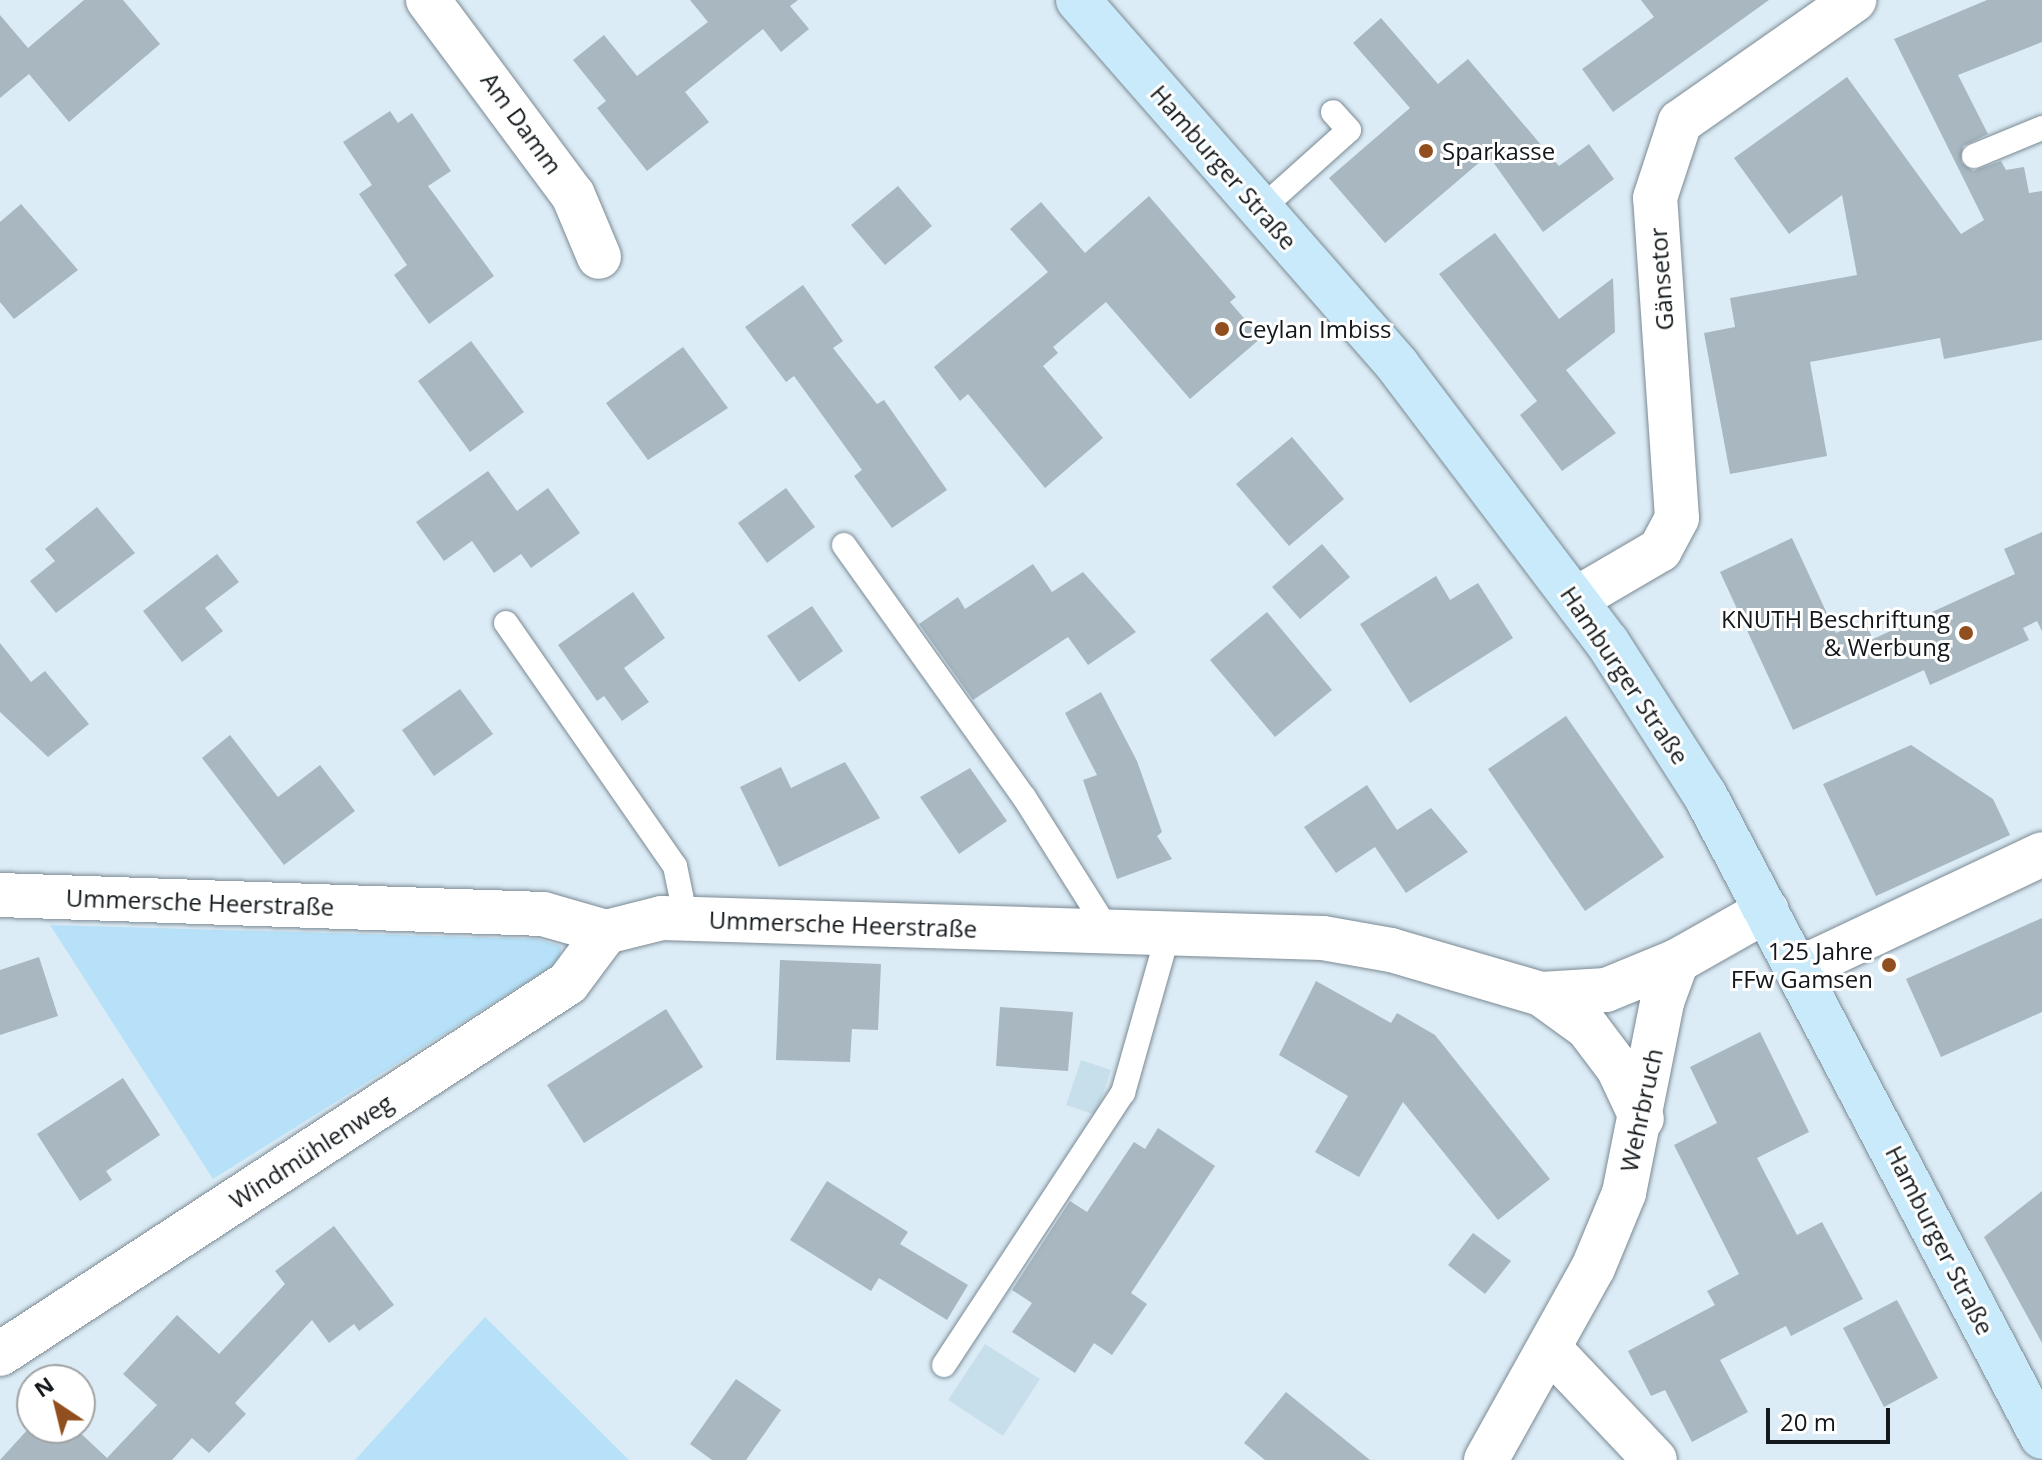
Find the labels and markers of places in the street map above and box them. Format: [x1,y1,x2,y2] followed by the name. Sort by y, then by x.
[1442,137,1555,165] place label: Sparkasse
[1417,142,1435,160] marker: Sparkasse
[1238,315,1392,343] place label: Ceylan Imbiss
[1213,320,1231,338] marker: Ceylan Imbiss
[1721,605,1950,661] place label: KNUTH Beschriftung & Werbung
[1957,624,1975,642] marker: KNUTH Beschriftung & Werbung
[1731,937,1873,993] place label: 125 Jahre FFw Gamsen
[1880,956,1898,974] marker: 125 Jahre FFw Gamsen

